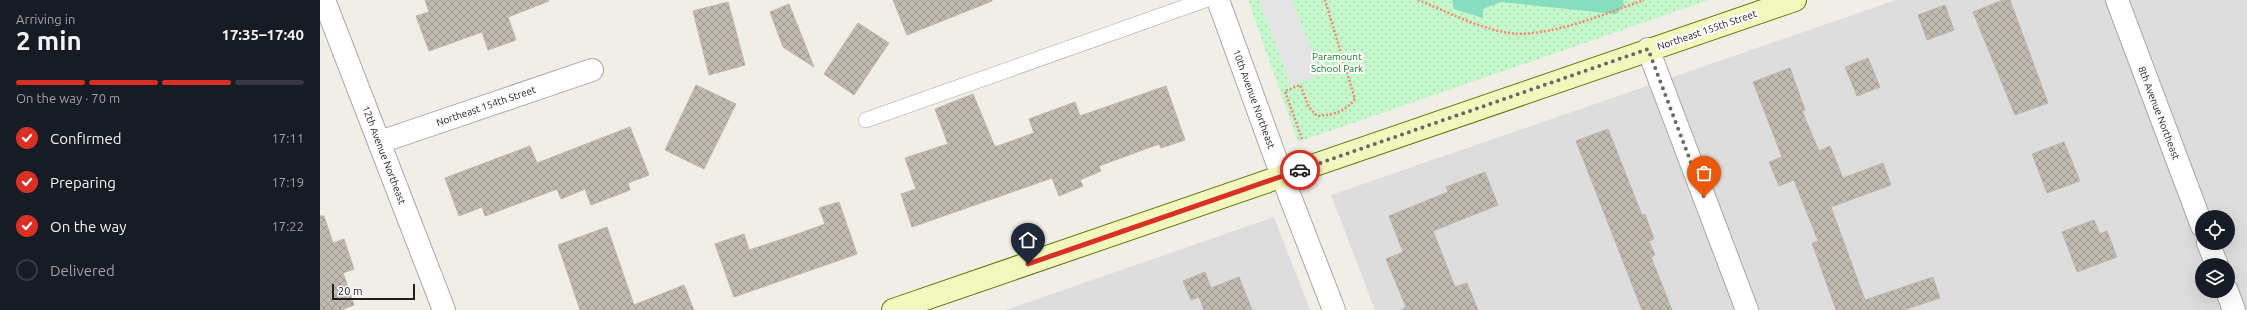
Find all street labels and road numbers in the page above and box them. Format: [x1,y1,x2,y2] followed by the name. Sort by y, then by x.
[1656,8,1758,52] street label: Northeast 155th Street
[1231,48,1277,150] street label: 10th Avenue Northeast
[2136,65,2182,161] street label: 8th Avenue Northeast
[435,84,537,128] street label: Northeast 154th Street
[360,104,408,206] street label: 12th Avenue Northeast

